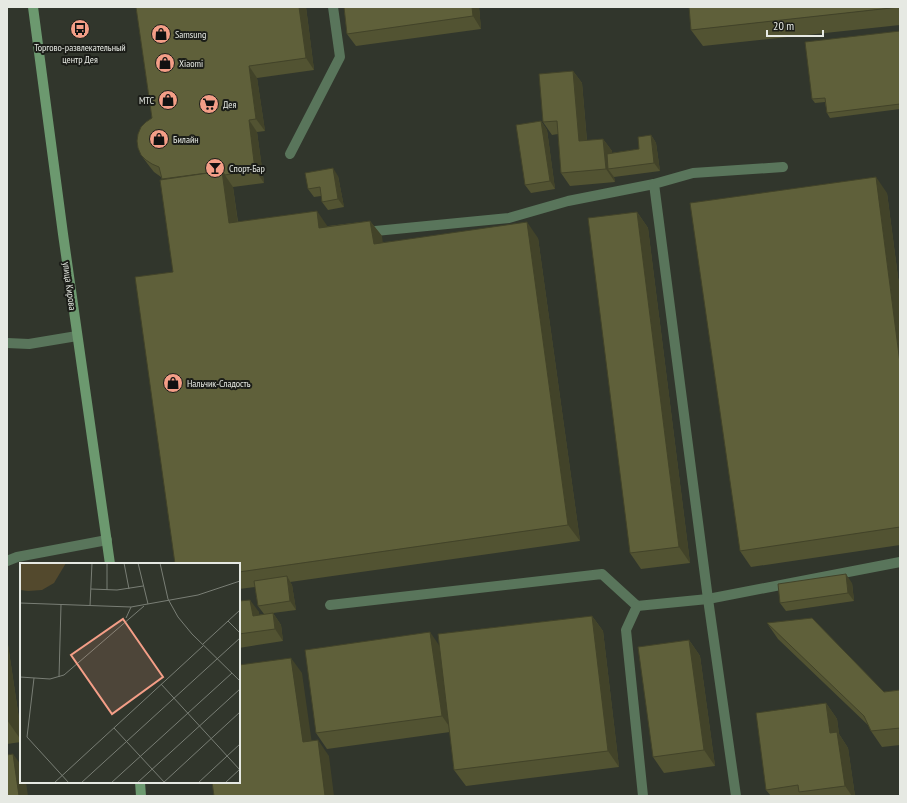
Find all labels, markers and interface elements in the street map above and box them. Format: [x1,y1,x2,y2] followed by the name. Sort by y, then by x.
[767,12,823,38] scale bar
[69,18,91,40] bus stop icon: Торгово-развлекательный центр Дея
[773,18,794,33] text: 20 m
[150,23,172,45] shop icon: Samsung
[175,28,206,41] place label: Samsung
[34,41,126,66] place label: Торгово-развлекательный центр Дея
[154,52,176,74] shop icon: Xiaomi
[179,57,203,70] place label: Xiaomi
[157,89,179,111] shop icon: МТС
[198,93,220,115] supermarket icon: Дея
[139,94,154,107] place label: МТС
[223,98,236,111] place label: Дея
[148,128,170,150] shop icon: Билайн
[173,133,199,146] place label: Билайн
[204,157,226,179] bar icon: Спорт-Бар
[229,162,265,175] place label: Спорт-Бар
[60,261,79,311] street label: улица Кирова
[162,372,184,394] shop icon: Нальчик-Сладость
[187,377,251,390] place label: Нальчик-Сладость
[20,563,240,783] inset map

